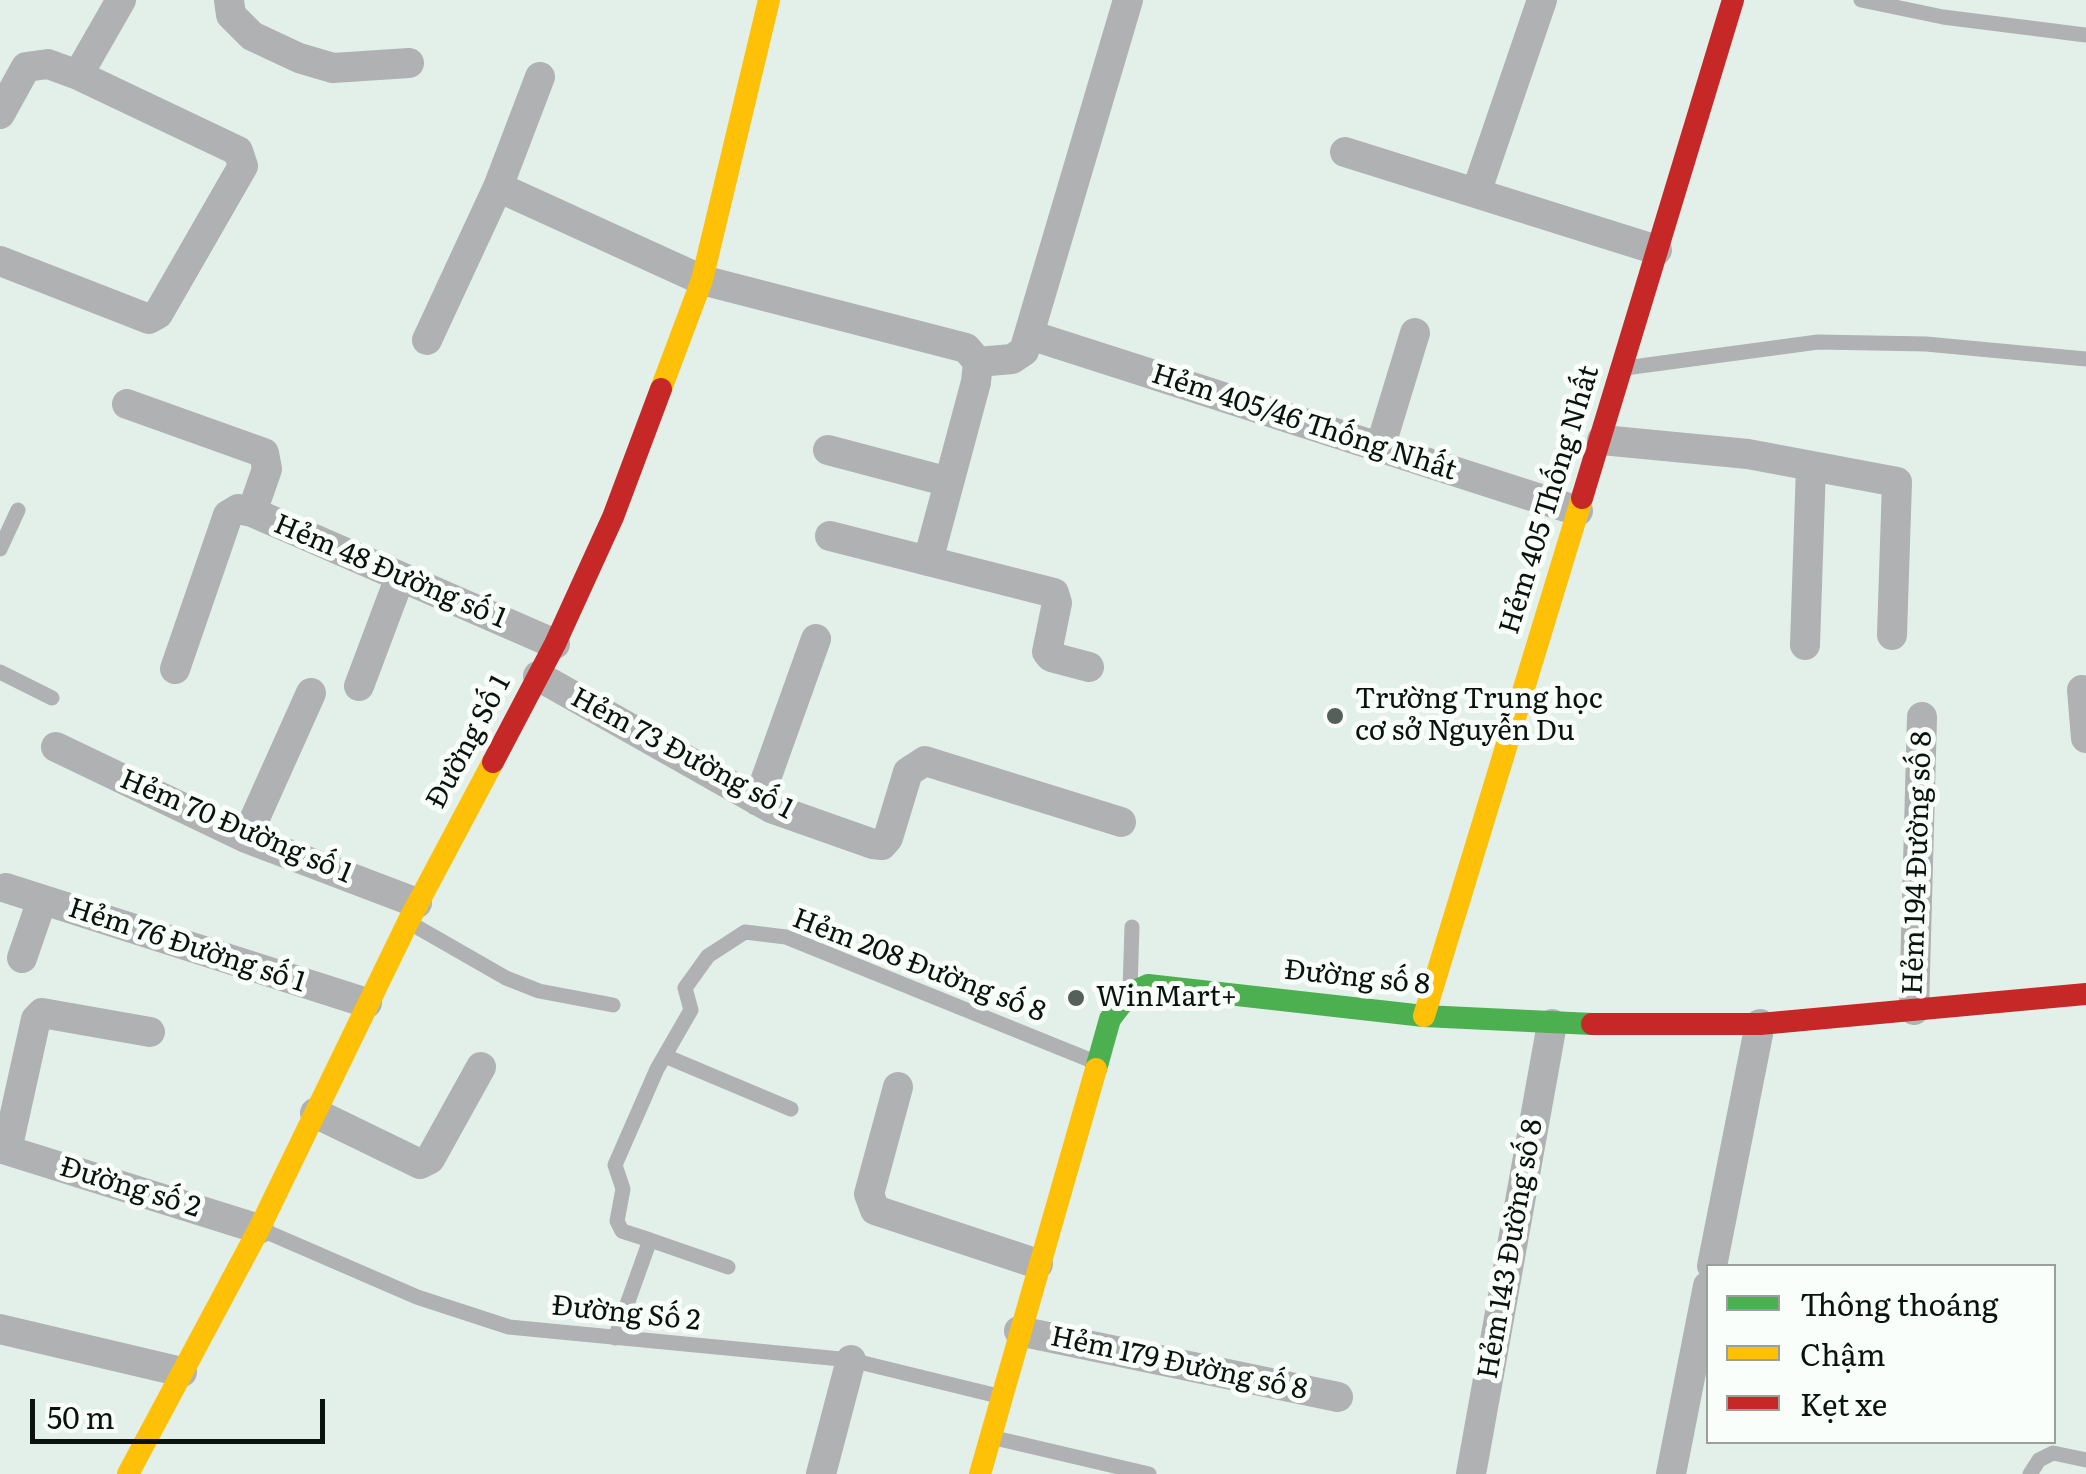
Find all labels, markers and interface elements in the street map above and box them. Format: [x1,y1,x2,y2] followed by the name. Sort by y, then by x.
[1147,358,1461,488] street label: Hẻm 405/46 Thống Nhất
[1493,362,1607,638] street label: Hẻm 405 Thống Nhất
[269,508,511,636] street label: Hẻm 48 Đường số 1
[420,669,518,815] street label: Đường Số 1
[565,681,799,827] street label: Hẻm 73 Đường số 1
[1355,683,1603,749] place label: Trường Trung học cơ sở Nguyễn Du
[1324,705,1346,727] marker: Trường Trung học cơ sở Nguyễn Du
[1897,731,1939,995] street label: Hẻm 194 Đường số 8
[115,763,357,891] street label: Hẻm 70 Đường số 1
[64,892,310,1000] street label: Hẻm 76 Đường số 1
[788,902,1050,1030] street label: Hẻm 208 Đường số 8
[1282,954,1432,1002] street label: Đường số 8
[1096,981,1237,1015] place label: WinMart+
[1065,987,1087,1009] marker: WinMart+
[1472,1116,1550,1382] street label: Hẻm 143 Đường số 8
[56,1151,204,1225] street label: Đường số 2
[1706,1264,2056,1444] legend
[1800,1281,1999,1325] text: Thông thoáng
[550,1289,702,1339] street label: Đường Số 2
[1047,1320,1311,1408] street label: Hẻm 179 Đường số 8
[1800,1331,1886,1375] text: Chậm
[35,1379,330,1441] scale bar
[1800,1381,1887,1425] text: Kẹt xe
[47,1394,115,1438] text: 50 m

